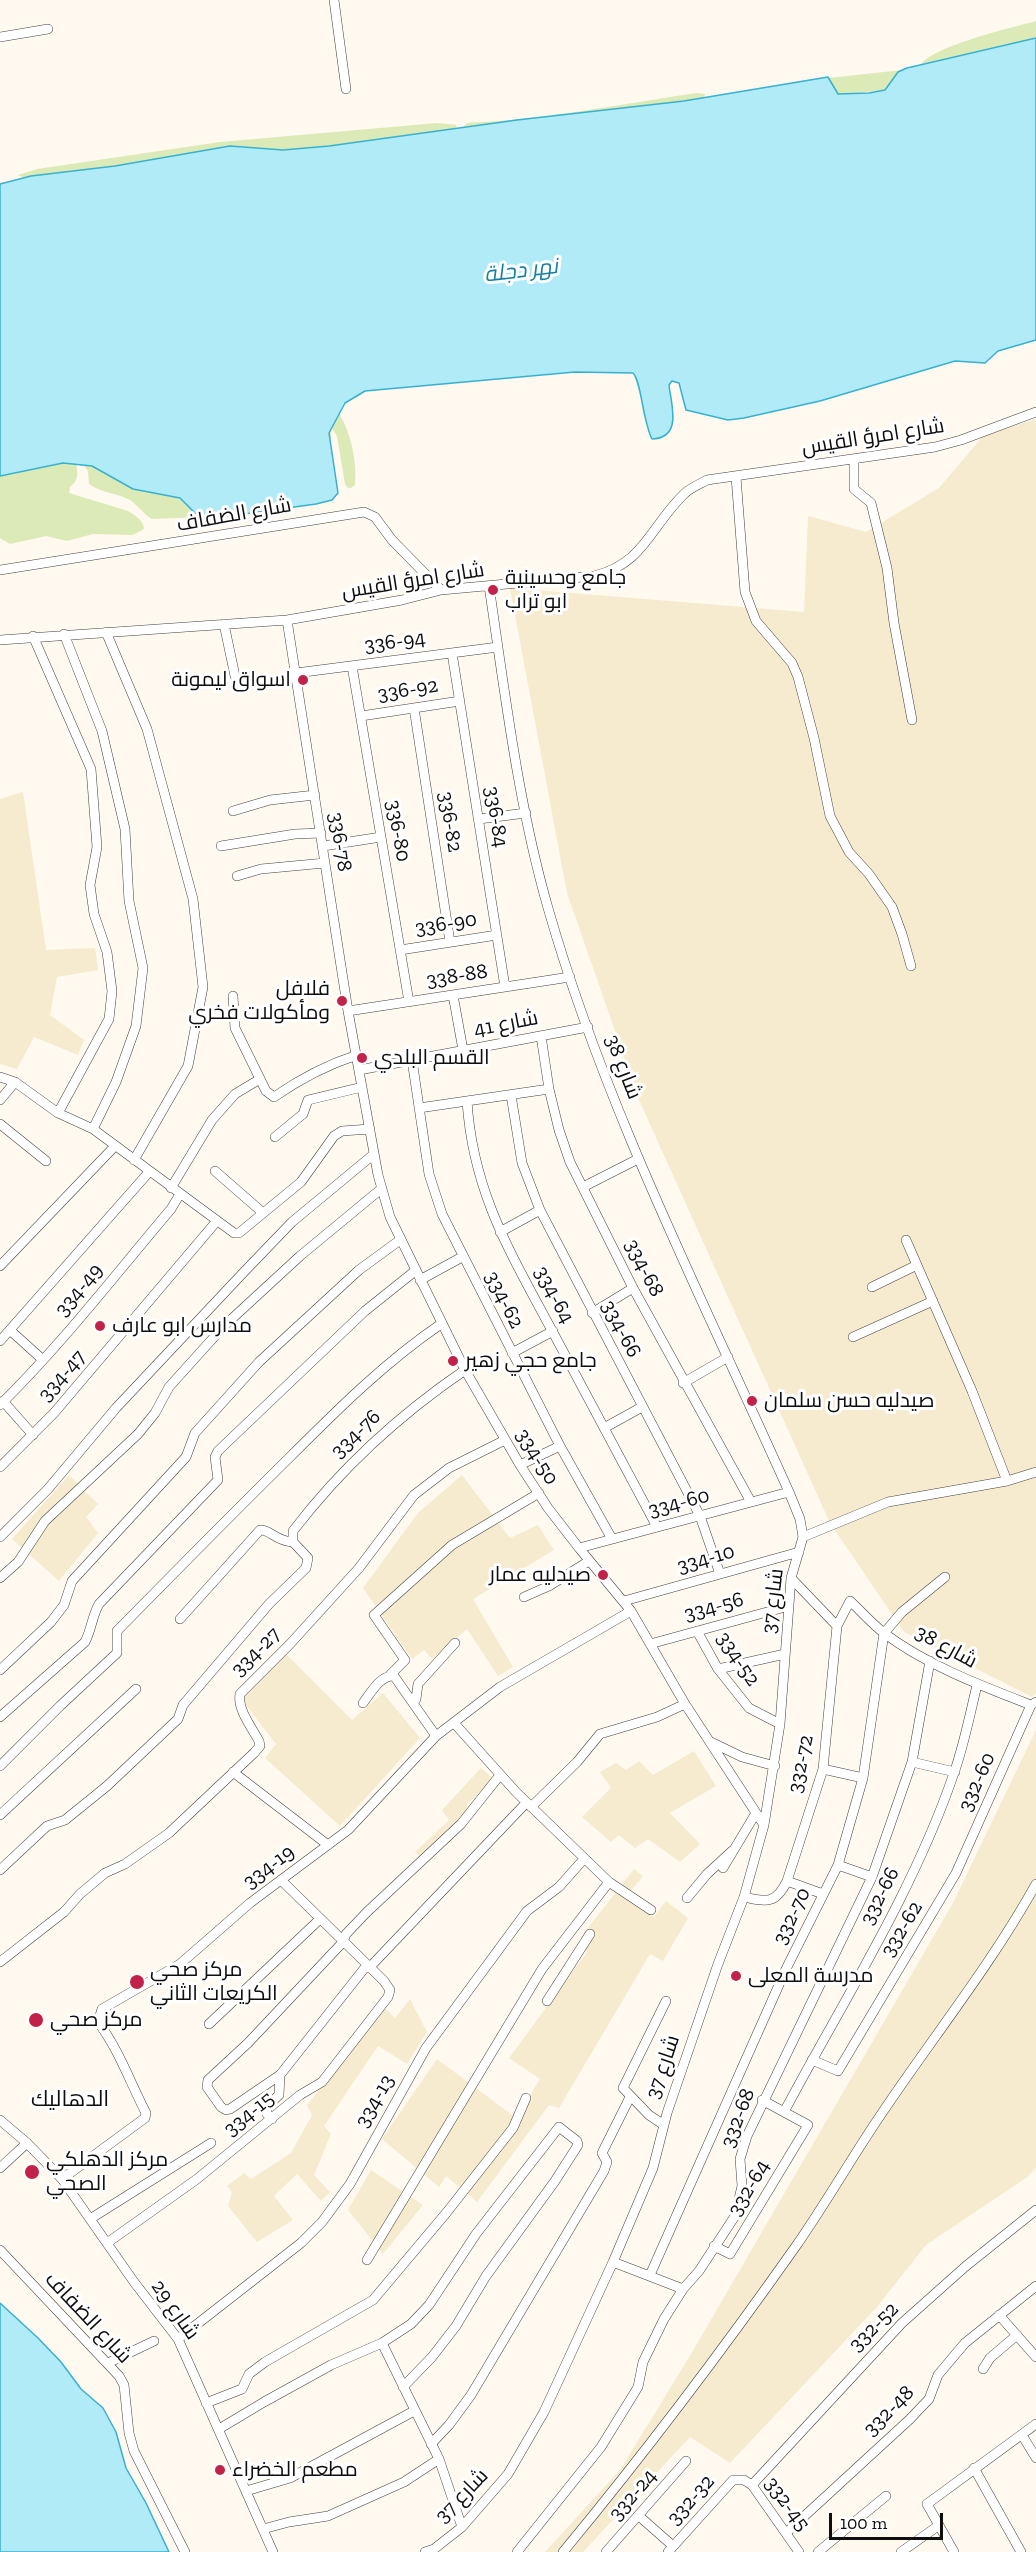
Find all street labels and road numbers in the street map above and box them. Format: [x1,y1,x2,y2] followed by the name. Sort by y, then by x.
[800,413,946,461] street label: شارع امرؤ القيس
[175,493,293,537] street label: شارع الضفاف
[340,557,486,605] street label: شارع امرؤ القيس
[363,626,427,658] street label: 336-94
[376,673,440,707] street label: 336-92
[479,785,513,849] street label: 336-84
[433,790,467,854] street label: 336-82
[380,798,416,864] street label: 336-80
[323,811,357,873] street label: 336-78
[413,907,479,941] street label: 336-90
[425,959,489,993] street label: 338-88
[472,1005,540,1043] street label: شارع 41
[599,1031,647,1103] street label: شارع 38
[619,1235,669,1301] street label: 334-68
[50,1258,108,1322] street label: 334-49
[528,1262,580,1328] street label: 334-64
[479,1267,529,1333] street label: 334-62
[596,1296,646,1362] street label: 334-66
[33,1345,91,1407] street label: 334-47
[326,1404,386,1464] street label: 334-76
[510,1424,564,1490] street label: 334-50
[646,1483,712,1523] street label: 334-60
[674,1539,738,1579] street label: 334-10
[756,1567,790,1635] street label: شارع 37
[681,1587,747,1627] street label: 334-56
[911,1620,981,1674] street label: شارع 38
[226,1622,286,1682] street label: 334-27
[711,1627,765,1691] street label: 334-52
[783,1733,819,1795] street label: 332-72
[953,1749,1001,1815] street label: 332-60
[238,1840,300,1894] street label: 334-19
[855,1863,905,1929] street label: 332-66
[767,1883,817,1949] street label: 332-70
[876,1897,928,1961] street label: 332-62
[640,2032,686,2102] street label: شارع 37
[350,2070,400,2132] street label: 334-13
[715,2085,761,2151] street label: 332-68
[219,2086,279,2142] street label: 334-15
[722,2155,776,2221] street label: 332-64
[39,2267,137,2369] street label: شارع الضفاف
[145,2275,205,2345] street label: شارع 29
[844,2297,904,2357] street label: 332-52
[858,2380,920,2442] street label: 332-48
[430,2464,494,2528] street label: شارع 37
[604,2464,662,2526] street label: 332-24
[662,2470,720,2530] street label: 332-32
[759,2472,815,2536] street label: 332-45

